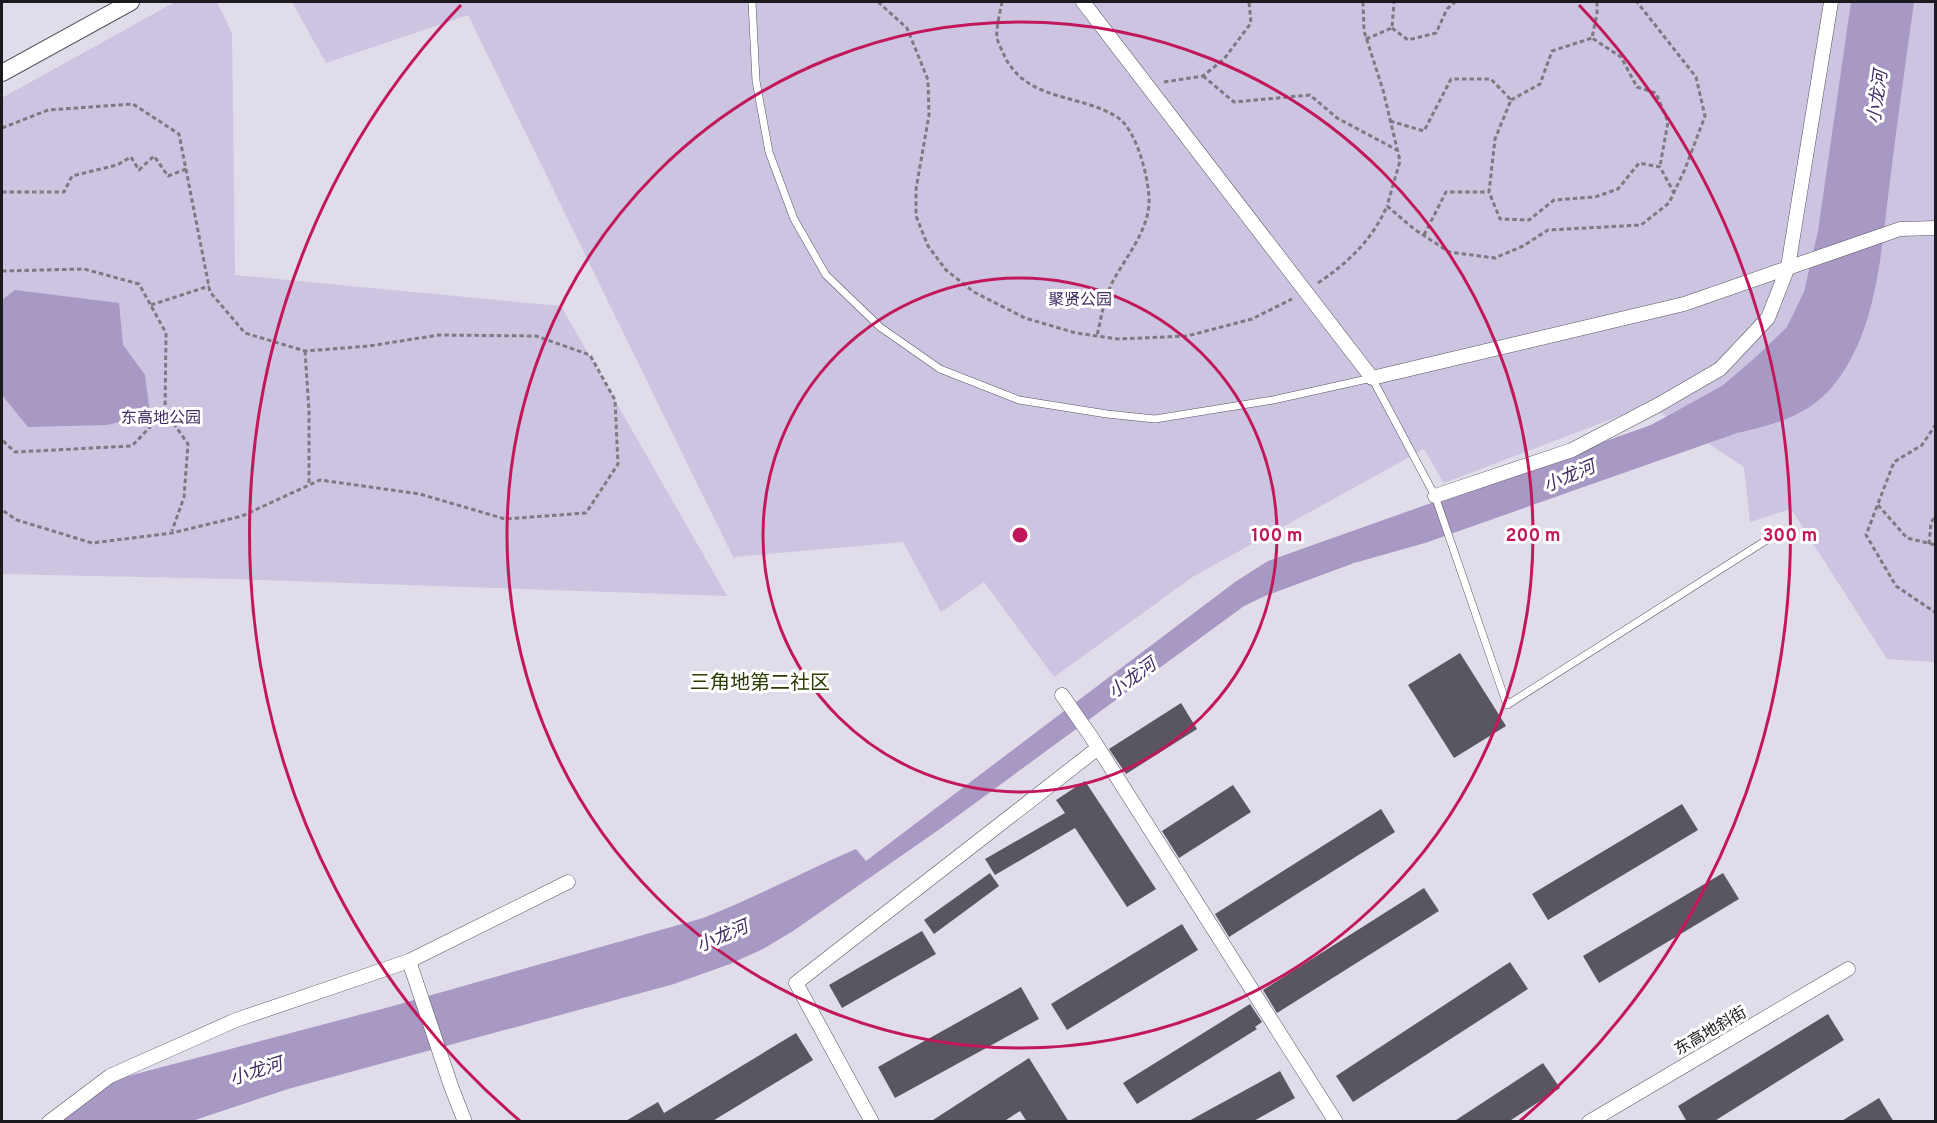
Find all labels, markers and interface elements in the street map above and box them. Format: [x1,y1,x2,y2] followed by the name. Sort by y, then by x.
[1863,66,1894,126] water label: 小龙河
[1048,291,1112,311] park label: 聚贤公园
[121,409,201,429] park label: 东高地公园
[1540,455,1602,499] water label: 小龙河
[1010,525,1030,545] centre of rings
[1251,525,1303,548] text: 100 m
[1505,525,1561,548] text: 200 m
[1763,525,1817,548] text: 300 m
[1104,652,1164,704] water label: 小龙河
[690,671,830,697] district label: 三角地第二社区
[693,915,755,959] water label: 小龙河
[1671,1003,1751,1060] street label: 东高地斜街
[227,1053,288,1091] water label: 小龙河

